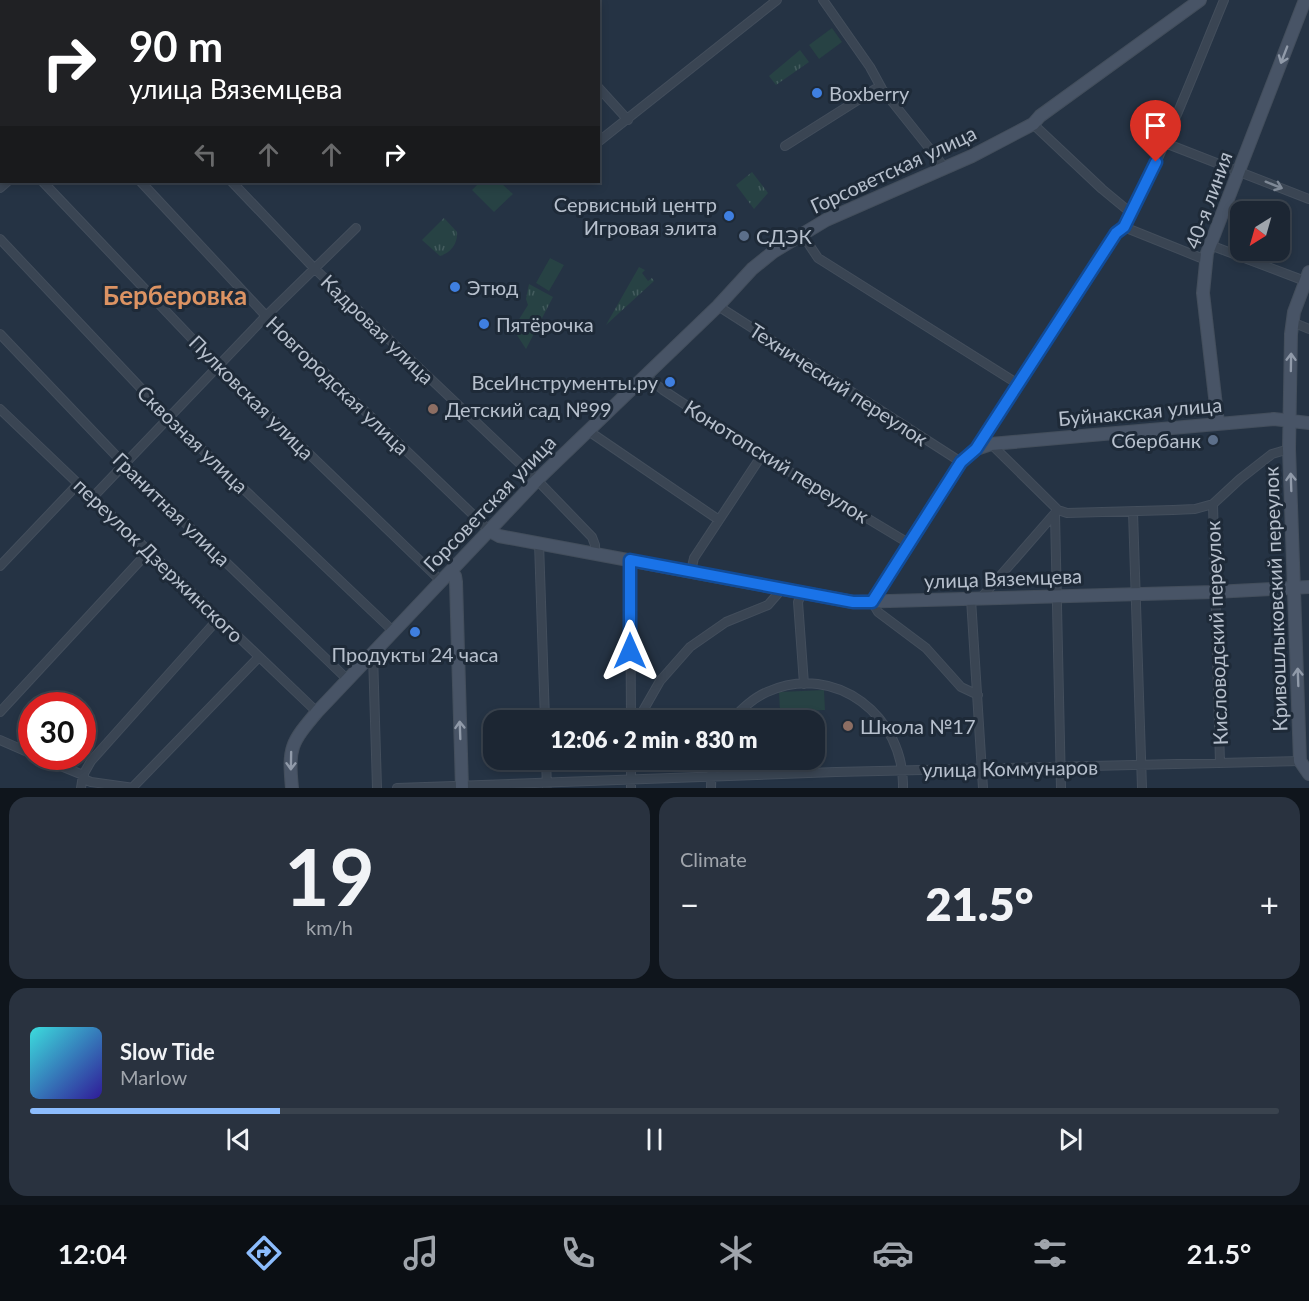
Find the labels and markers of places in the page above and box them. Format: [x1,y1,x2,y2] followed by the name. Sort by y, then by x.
[829,81,910,105] place label: Boxberry
[810,86,824,100] marker: Boxberry
[1130,100,1181,162] pin
[554,192,717,239] place label: Сервисный центр Игровая элита
[722,209,736,223] marker: Сервисный центр Игровая элита
[756,224,813,248] place label: СДЭК
[737,229,751,243] marker: СДЭК
[467,275,518,299] place label: Этюд
[448,280,462,294] marker: Этюд
[496,312,594,336] place label: Пятёрочка
[477,317,491,331] marker: Пятёрочка
[472,370,659,394] place label: ВсеИнструменты.ру
[663,375,677,389] marker: ВсеИнструменты.ру
[445,397,612,421] place label: Детский сад №99
[426,402,440,416] marker: Детский сад №99
[1111,428,1202,452] place label: Сбербанк
[1206,433,1220,447] marker: Сбербанк
[408,625,422,639] marker: Продукты 24 часа
[332,642,499,666] place label: Продукты 24 часа
[860,714,975,738] place label: Школа №17
[841,719,855,733] marker: Школа №17

